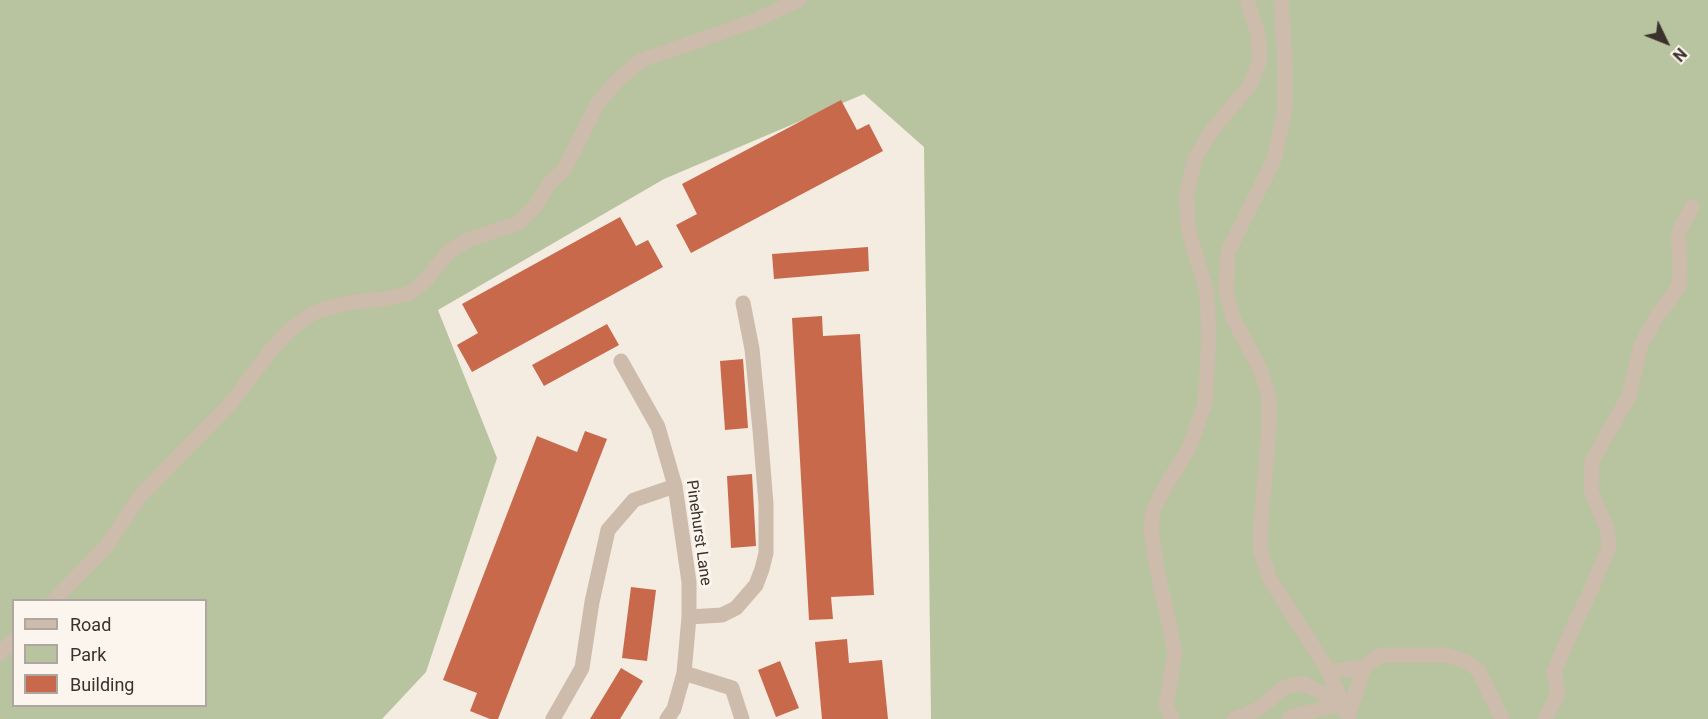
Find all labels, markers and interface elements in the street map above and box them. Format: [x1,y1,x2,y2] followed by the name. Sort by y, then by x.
[1636,12,1696,72] north arrow
[1669,44,1690,65] text: N
[681,479,715,587] street label: Pinehurst Lane
[12,599,207,707] legend
[70,614,111,635] text: Road
[70,644,106,665] text: Park
[70,674,134,695] text: Building

